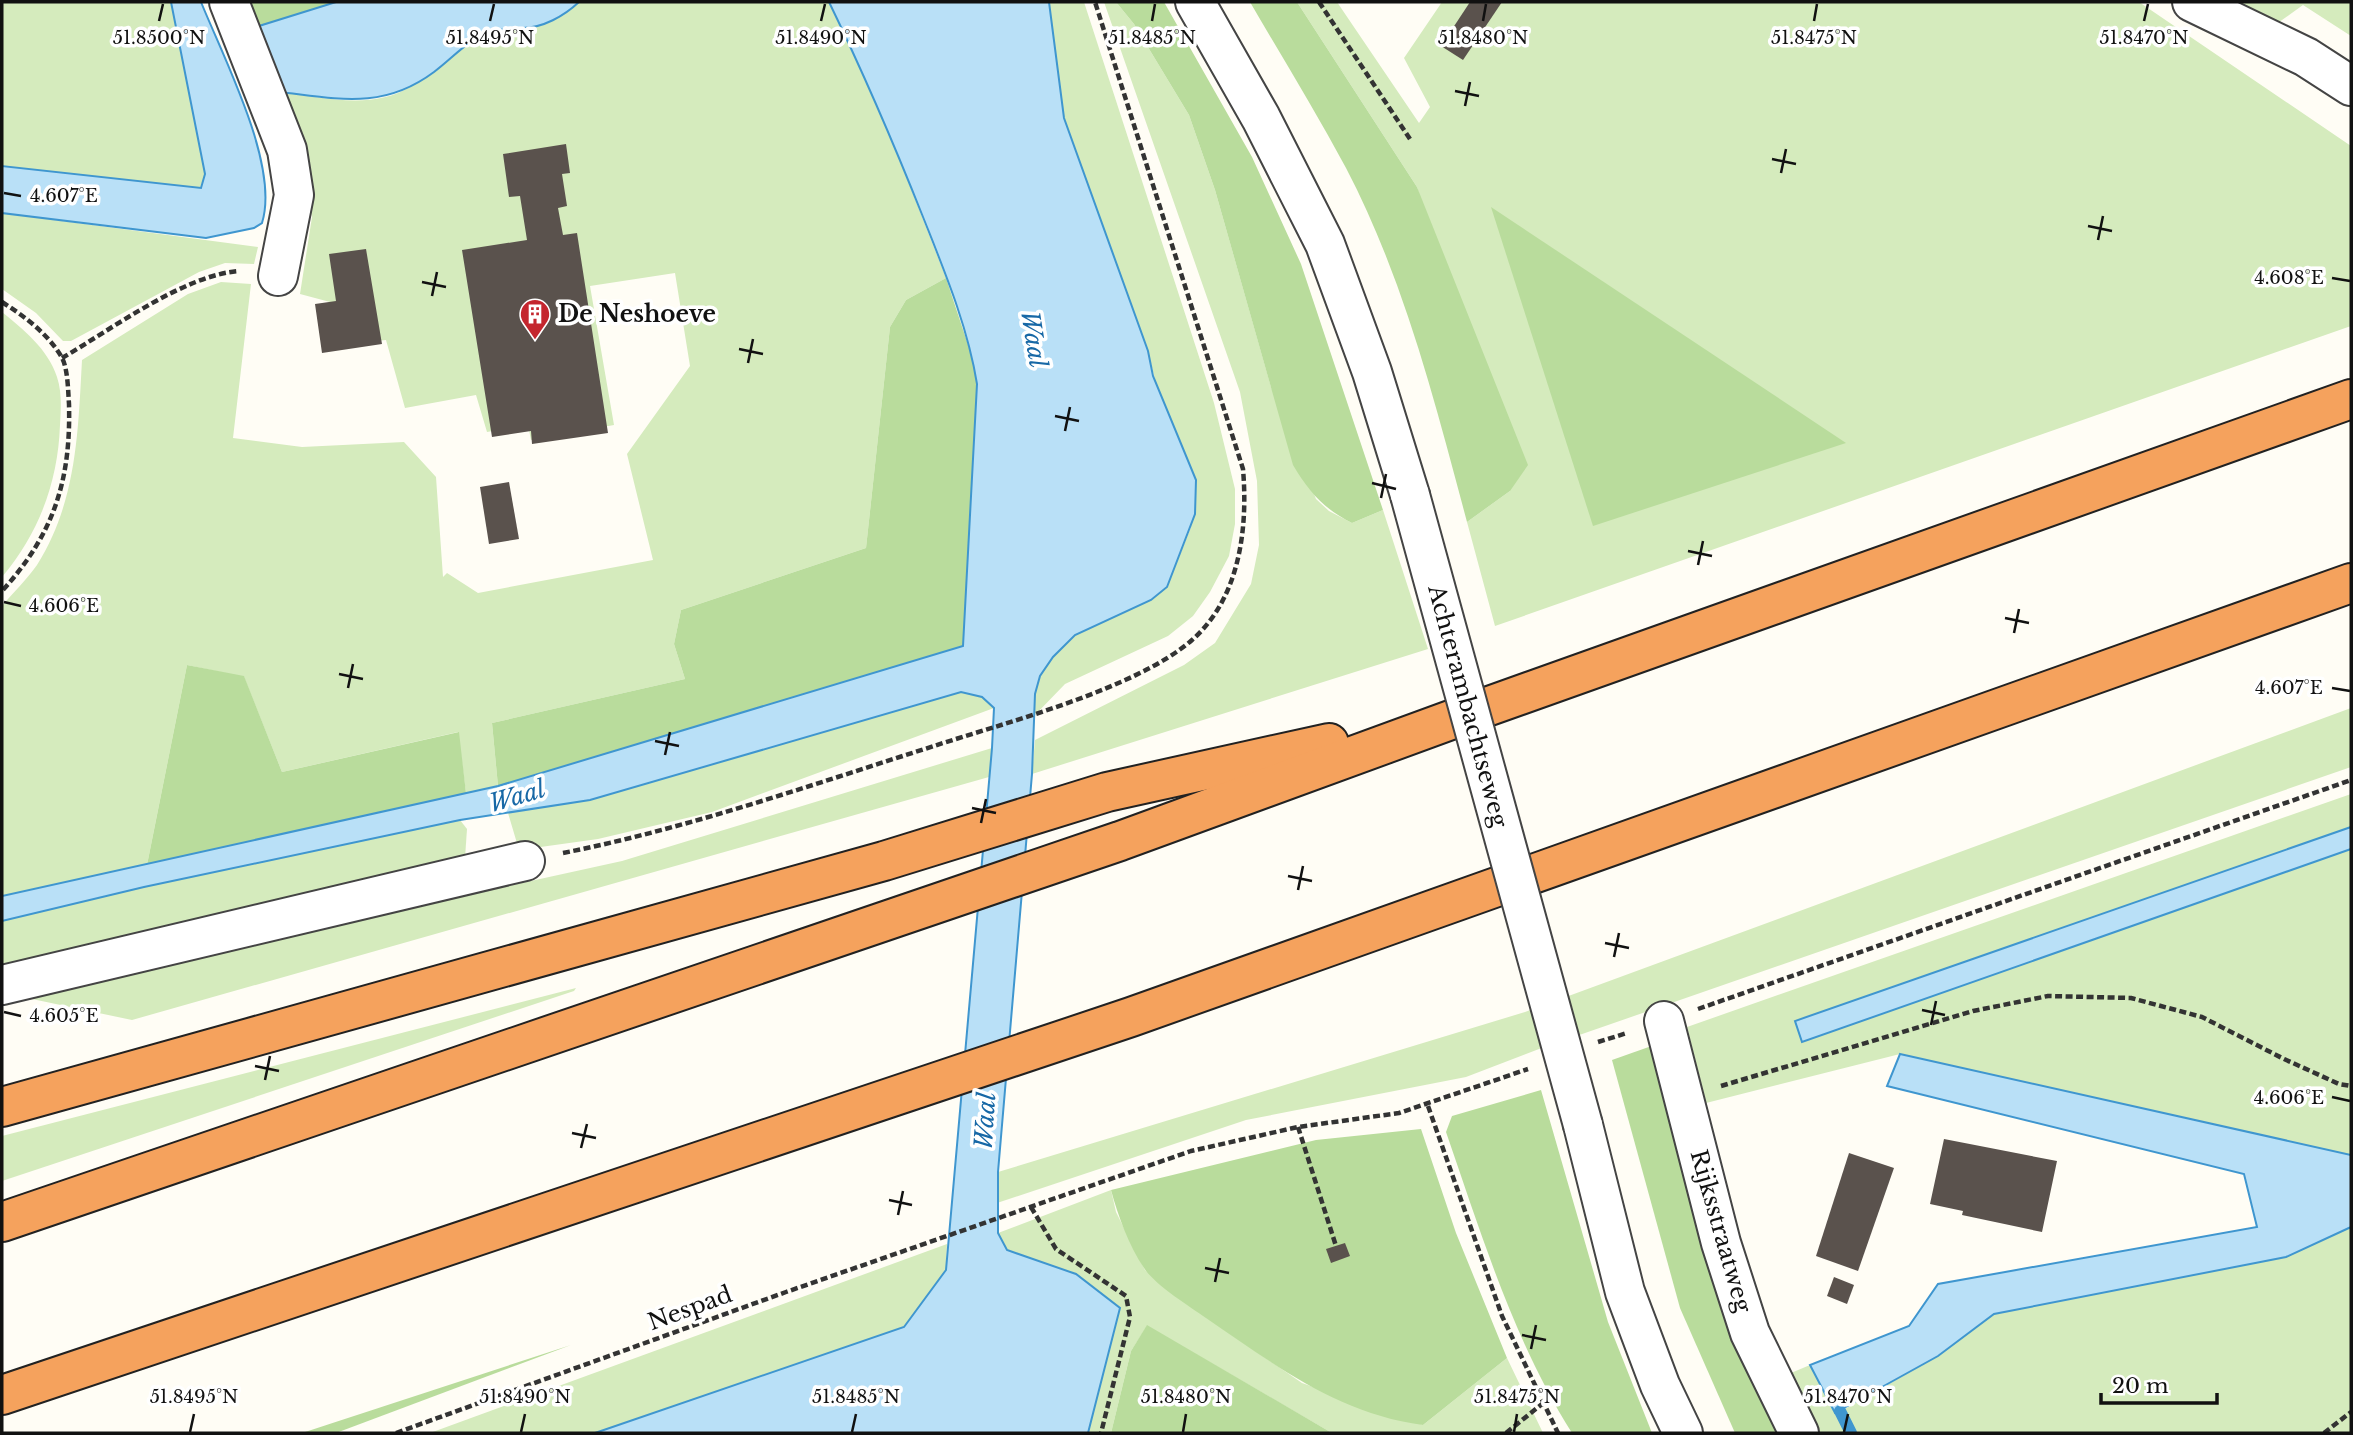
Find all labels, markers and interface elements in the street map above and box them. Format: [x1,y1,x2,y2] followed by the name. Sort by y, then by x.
[113,27,205,49] text: 51.8500°N
[446,27,534,49] text: 51.8495°N
[775,27,867,49] text: 51.8490°N
[1108,27,1196,49] text: 51.8485°N
[1438,27,1528,49] text: 51.8480°N
[1771,27,1857,49] text: 51.8475°N
[2100,27,2188,49] text: 51.8470°N
[30,185,98,207] text: 4.607°E
[2254,267,2324,289] text: 4.608°E
[518,297,552,341] building icon: De Neshoeve
[558,300,716,328] place label: De Neshoeve
[1015,309,1053,370] water label: Waal
[1422,581,1514,831] street label: Achterambachtseweg
[29,595,99,617] text: 4.606°E
[2255,677,2323,699] text: 4.607°E
[486,774,549,818] water label: Waal
[29,1005,99,1027] text: 4.605°E
[2254,1087,2324,1109] text: 4.606°E
[969,1091,1001,1151] water label: Waal
[1684,1146,1758,1316] street label: Rijksstraatweg
[644,1280,736,1336] street label: Nespad
[2101,1362,2216,1406] scale bar
[2112,1373,2169,1399] text: 20 m
[150,1386,238,1408] text: 51.8495°N
[479,1386,571,1408] text: 51.8490°N
[812,1386,900,1408] text: 51.8485°N
[1141,1386,1231,1408] text: 51.8480°N
[1474,1386,1560,1408] text: 51.8475°N
[1804,1386,1892,1408] text: 51.8470°N

